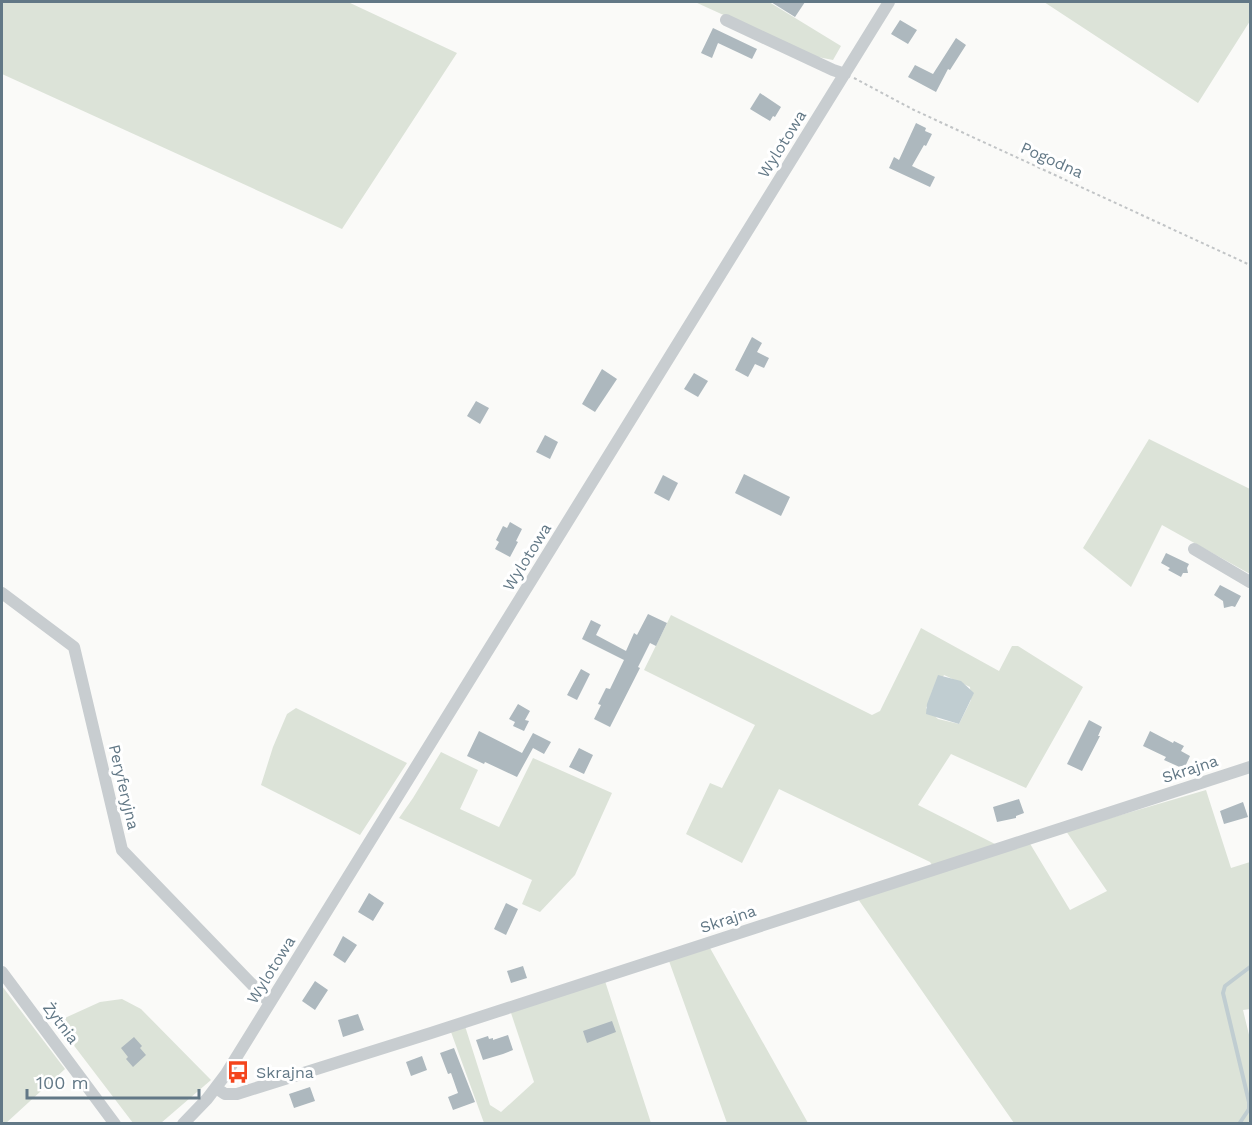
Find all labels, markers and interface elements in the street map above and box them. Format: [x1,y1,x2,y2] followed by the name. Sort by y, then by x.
[754,107,810,181] street label: Wylotowa
[1018,138,1086,182] street label: Pogodna
[499,520,555,594] street label: Wylotowa
[105,743,143,831] street label: Peryferyjna
[1160,751,1220,787] street label: Skrajna
[698,901,758,937] street label: Skrajna
[243,933,299,1007] street label: Wylotowa
[39,998,83,1048] street label: Żytnia
[225,1059,251,1085] bus stop icon: Skrajna
[27,1062,200,1100] scale bar
[256,1063,314,1082] place label: Skrajna
[36,1072,89,1093] text: 100 m

